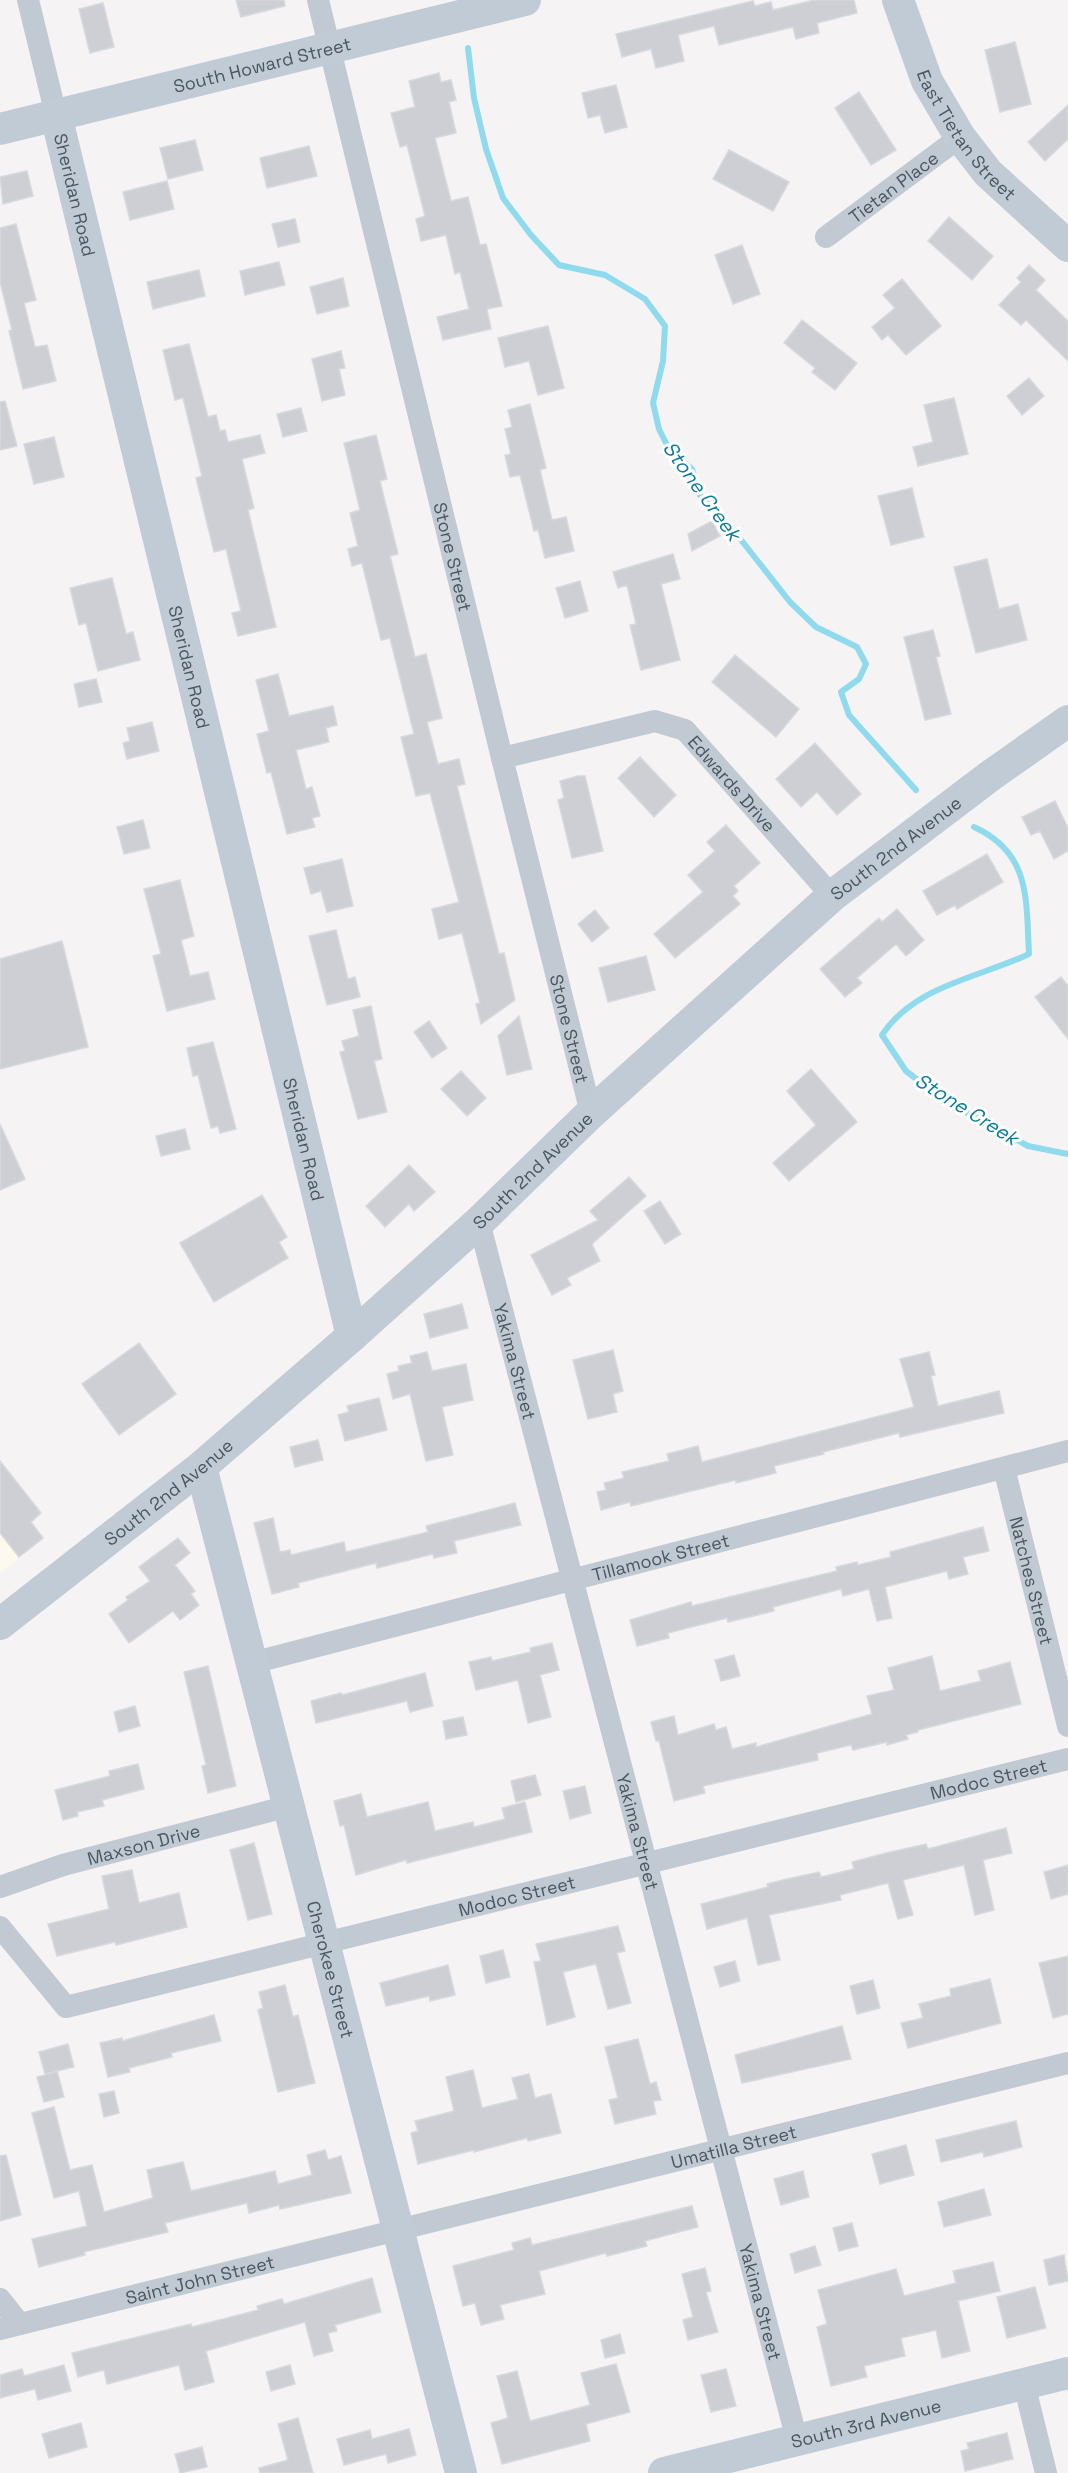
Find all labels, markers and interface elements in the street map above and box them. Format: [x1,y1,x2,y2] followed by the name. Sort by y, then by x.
[171,32,353,97] street label: South Howard Street
[912,66,1021,205] street label: East Tietan Street
[49,131,101,259] street label: Sheridan Road
[844,146,943,228] street label: Tietan Place
[657,436,748,548] water label: Stone Creek
[429,500,477,614] street label: Stone Street
[164,603,216,731] street label: Sheridan Road
[683,730,781,837] street label: Edwards Drive
[825,791,966,905] street label: South 2nd Avenue
[545,972,595,1085] street label: Stone Street
[910,1067,1025,1152] water label: Stone Creek
[278,1075,330,1203] street label: Sheridan Road
[467,1107,597,1234] street label: South 2nd Avenue
[489,1301,542,1422] street label: Yakima Street
[99,1433,237,1550] street label: South 2nd Avenue
[1005,1514,1059,1647] street label: Natches Street
[589,1528,732,1586] street label: Tillamook Street
[928,1753,1049,1804] street label: Modoc Street
[612,1771,664,1892] street label: Yakima Street
[85,1818,203,1870] street label: Maxson Drive
[456,1870,578,1921] street label: Modoc Street
[302,1898,360,2041] street label: Cherokee Street
[668,2120,799,2173] street label: Umatilla Street
[735,2241,787,2363] street label: Yakima Street
[123,2250,277,2309] street label: Saint John Street
[788,2393,943,2453] street label: South 3rd Avenue

